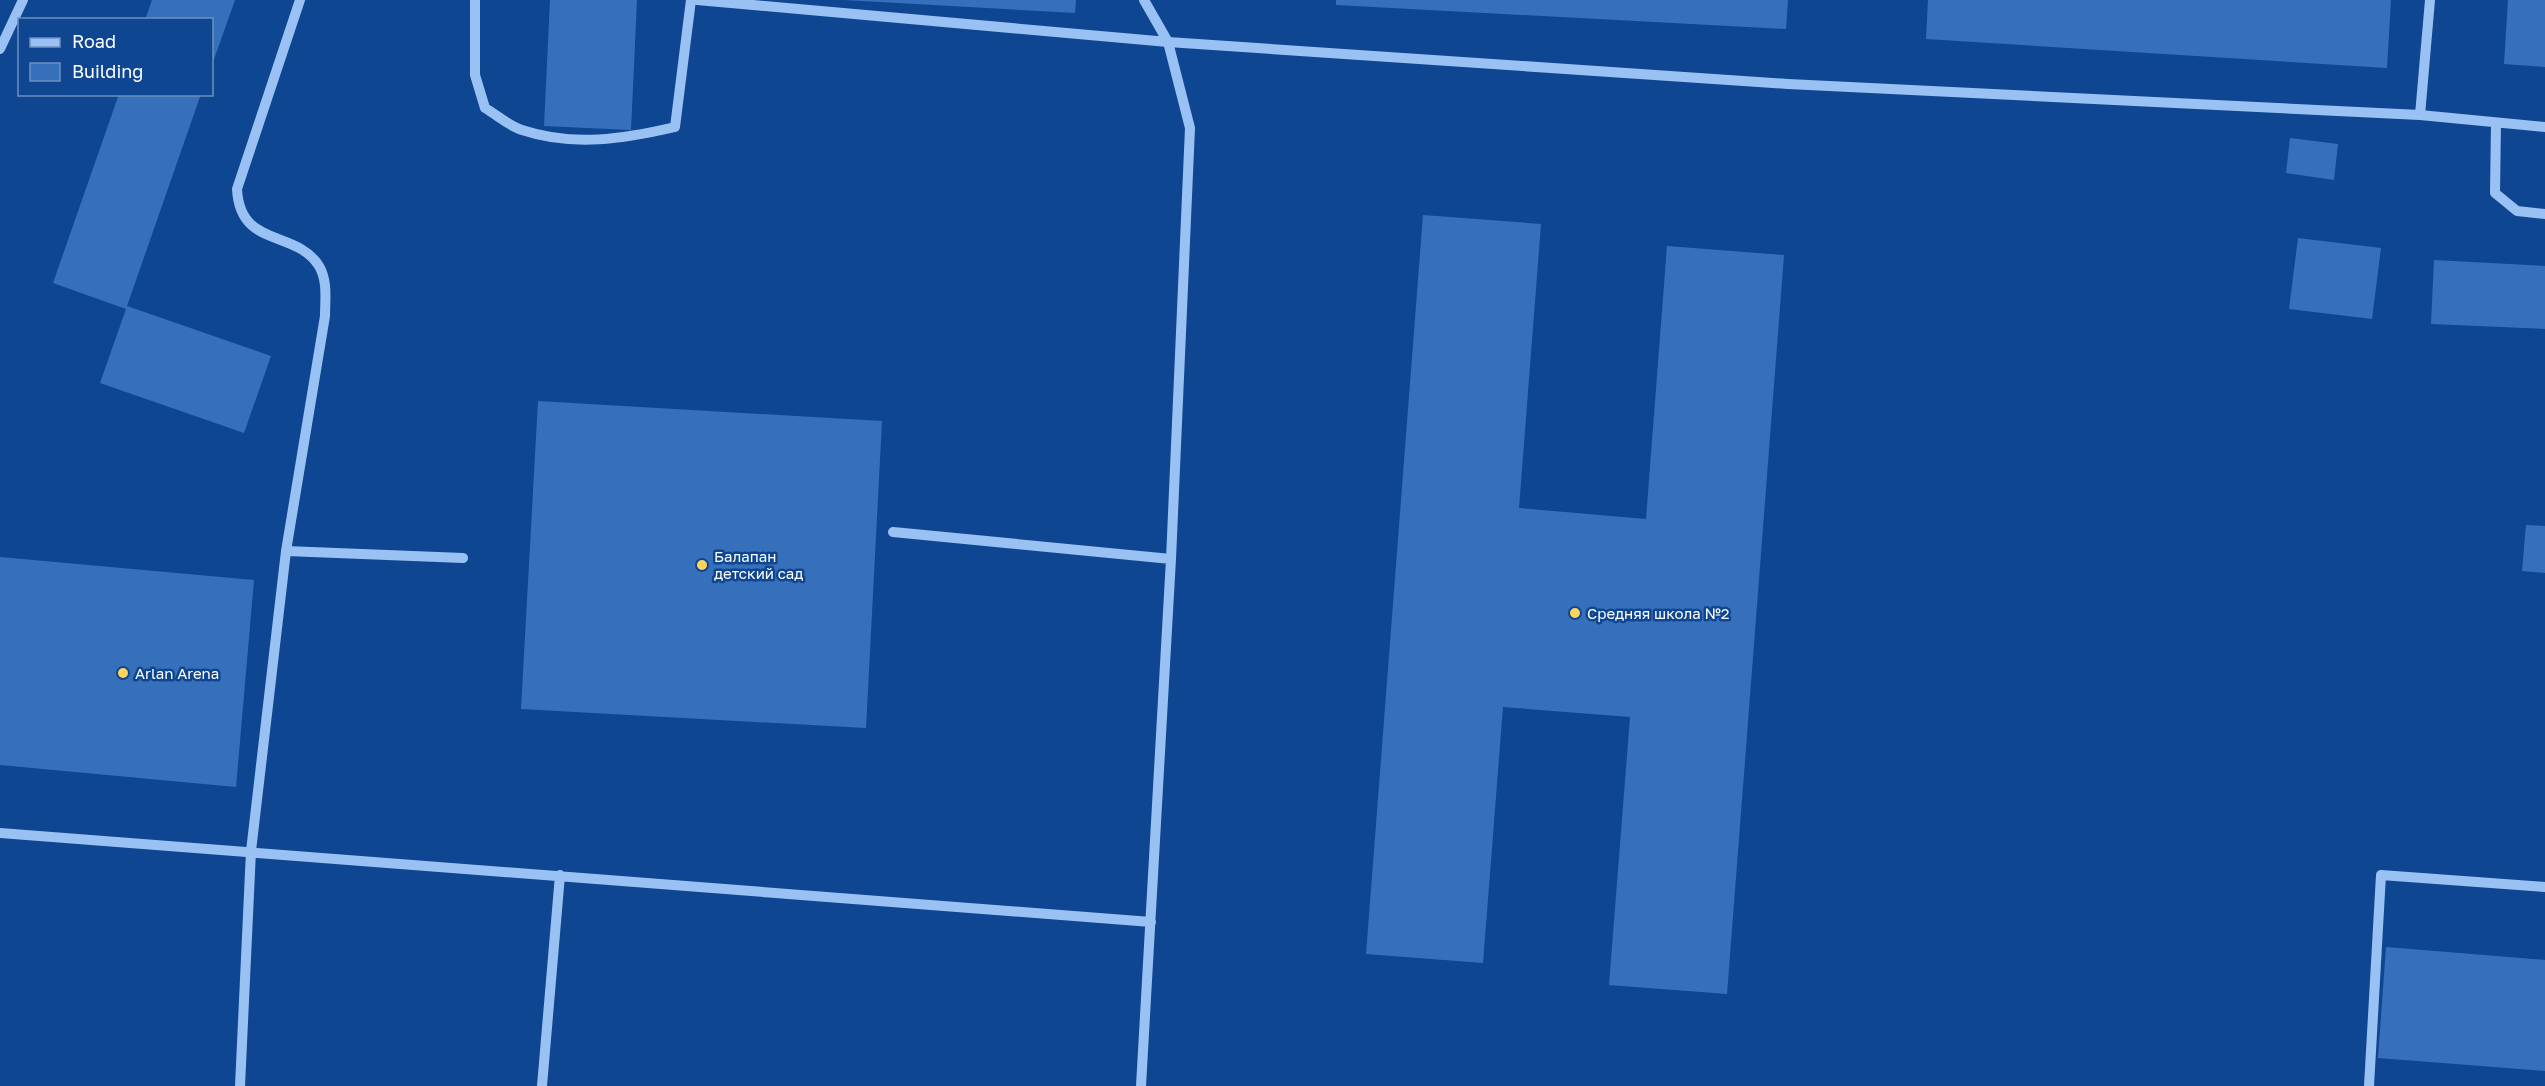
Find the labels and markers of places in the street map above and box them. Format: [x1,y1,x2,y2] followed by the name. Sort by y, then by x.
[714,547,803,582] place label: Балапан детский сад
[695,558,709,572] marker: Балапан детский сад
[1587,604,1730,622] place label: Средняя школа №2
[1568,606,1582,620] marker: Средняя школа №2
[135,664,219,682] place label: Arlan Arena
[116,666,130,680] marker: Arlan Arena

